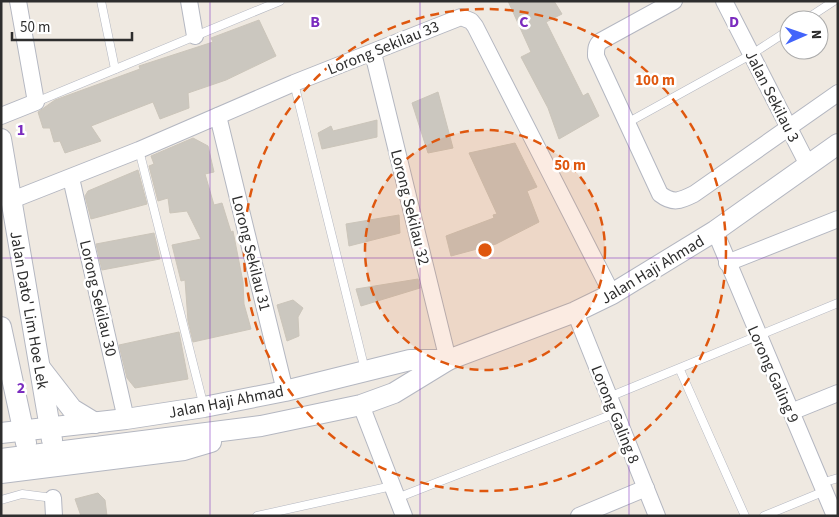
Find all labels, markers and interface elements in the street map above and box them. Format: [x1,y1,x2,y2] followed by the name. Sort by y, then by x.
[12,10,132,42] scale bar
[779,10,829,60] north arrow
[310,11,320,33] text: B
[519,11,529,33] text: C
[729,11,739,33] text: D
[324,15,443,80] street label: Lorong Sekilau 33
[20,17,50,38] text: 50 m
[806,30,826,40] text: N
[740,47,805,146] street label: Jalan Sekilau 3
[635,70,675,91] text: 100 m
[17,119,25,141] text: 1
[385,147,435,267] street label: Lorong Sekilau 32
[554,155,586,176] text: 50 m
[226,193,276,313] street label: Lorong Sekilau 31
[4,230,54,391] street label: Jalan Dato' Lim Hoe Lek
[597,230,708,309] street label: Jalan Haji Ahmad
[74,238,122,359] street label: Lorong Sekilau 30
[476,241,494,259] centre of rings
[742,322,804,427] street label: Lorong Galing 9
[585,362,645,467] street label: Lorong Galing 8
[17,377,25,399] text: 2
[167,380,286,424] street label: Jalan Haji Ahmad

